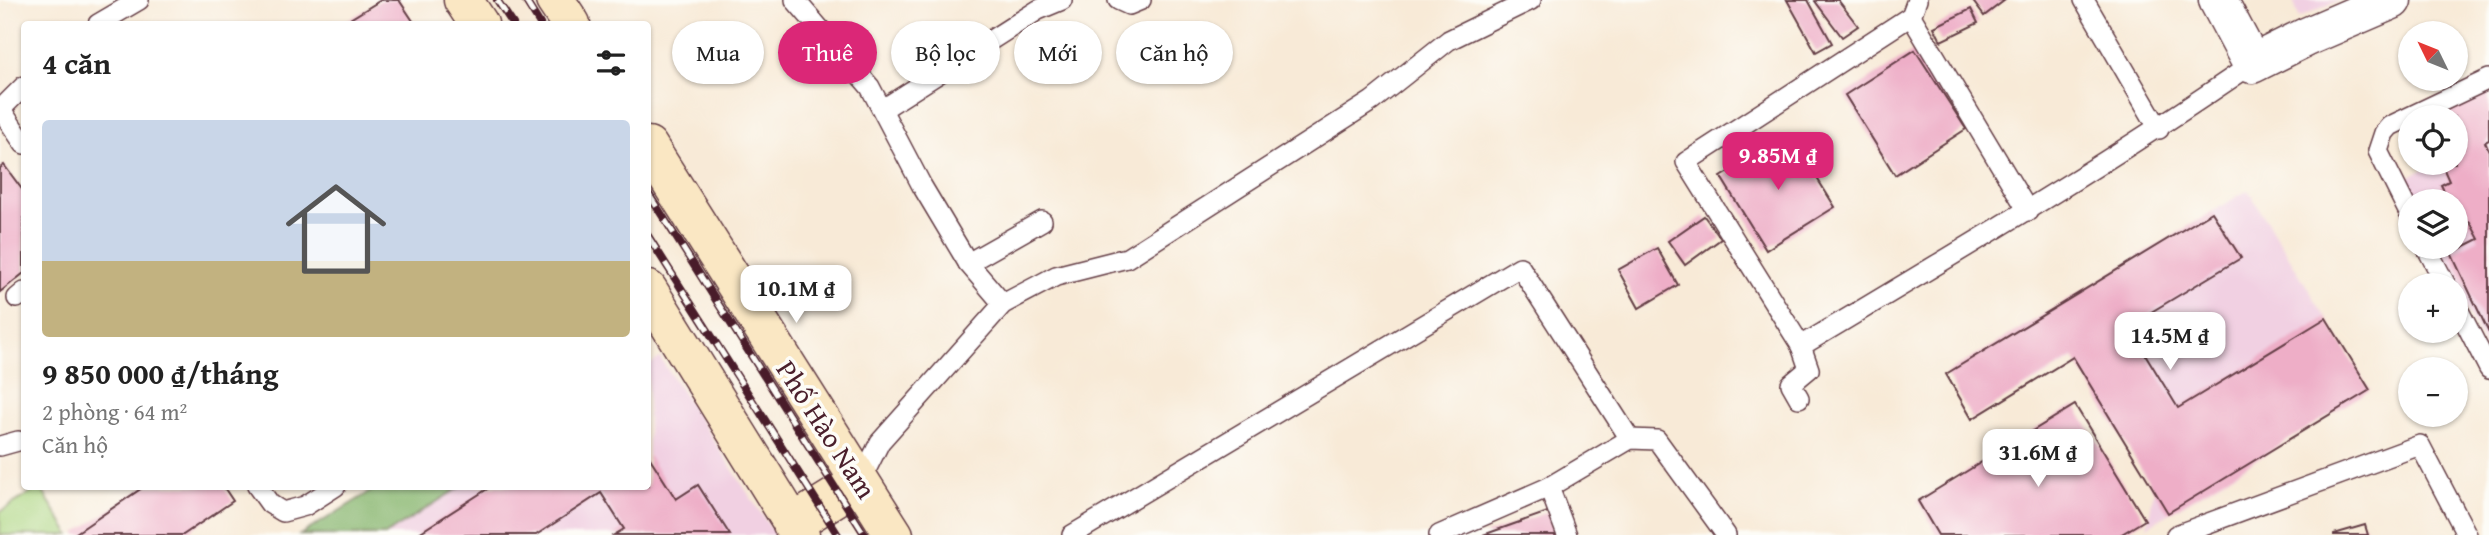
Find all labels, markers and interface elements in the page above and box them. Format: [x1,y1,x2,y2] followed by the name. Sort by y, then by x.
[672,21,764,84] chip: Mua
[778,21,877,84] chip: Thuê
[891,21,1000,84] chip: Bộ lọc
[1014,21,1102,84] chip: Mới
[1116,21,1233,84] chip: Căn hộ
[2398,21,2468,91] north arrow
[2398,21,2468,427] map controls
[42,41,111,85] text: 4 căn
[592,44,630,82] icon: filters
[2398,105,2468,175] button: locate
[1713,132,1843,192] pin: 9.85M ₫
[1738,138,1818,171] text: 9.85M ₫
[273,166,399,292] icon: home
[2398,189,2468,259] button: layers
[731,266,861,325] pin: 10.1M ₫
[756,271,836,304] text: 10.1M ₫
[2398,273,2468,343] button: +
[2105,312,2235,372] pin: 14.5M ₫
[2130,318,2210,351] text: 14.5M ₫
[42,351,279,395] text: 9 850 000 ₫/tháng
[767,352,887,506] street label: Phố Hào Nam
[2398,357,2468,427] button: −
[42,395,187,428] text: 2 phòng · 64 m²
[42,428,108,461] text: Căn hộ
[1973,430,2103,489] pin: 31.6M ₫
[1998,435,2078,468] text: 31.6M ₫

